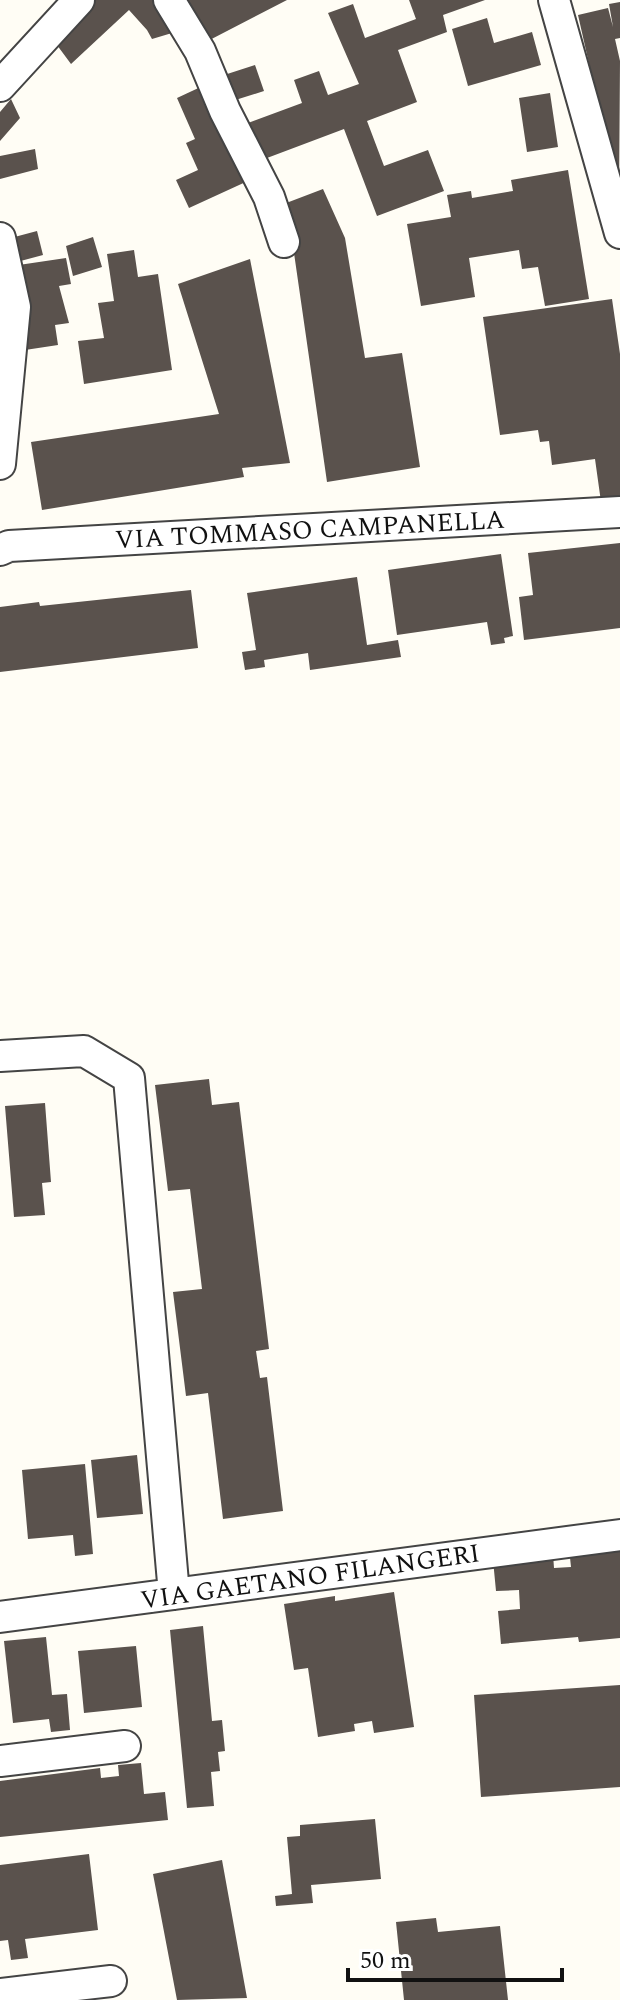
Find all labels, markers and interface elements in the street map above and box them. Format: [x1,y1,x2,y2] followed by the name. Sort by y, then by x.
[114,500,506,560] street label: VIA TOMMASO CAMPANELLA
[138,1533,482,1621] street label: VIA GAETANO FILANGERI
[348,1932,562,1982] scale bar
[360,1943,411,1979] text: 50 m

